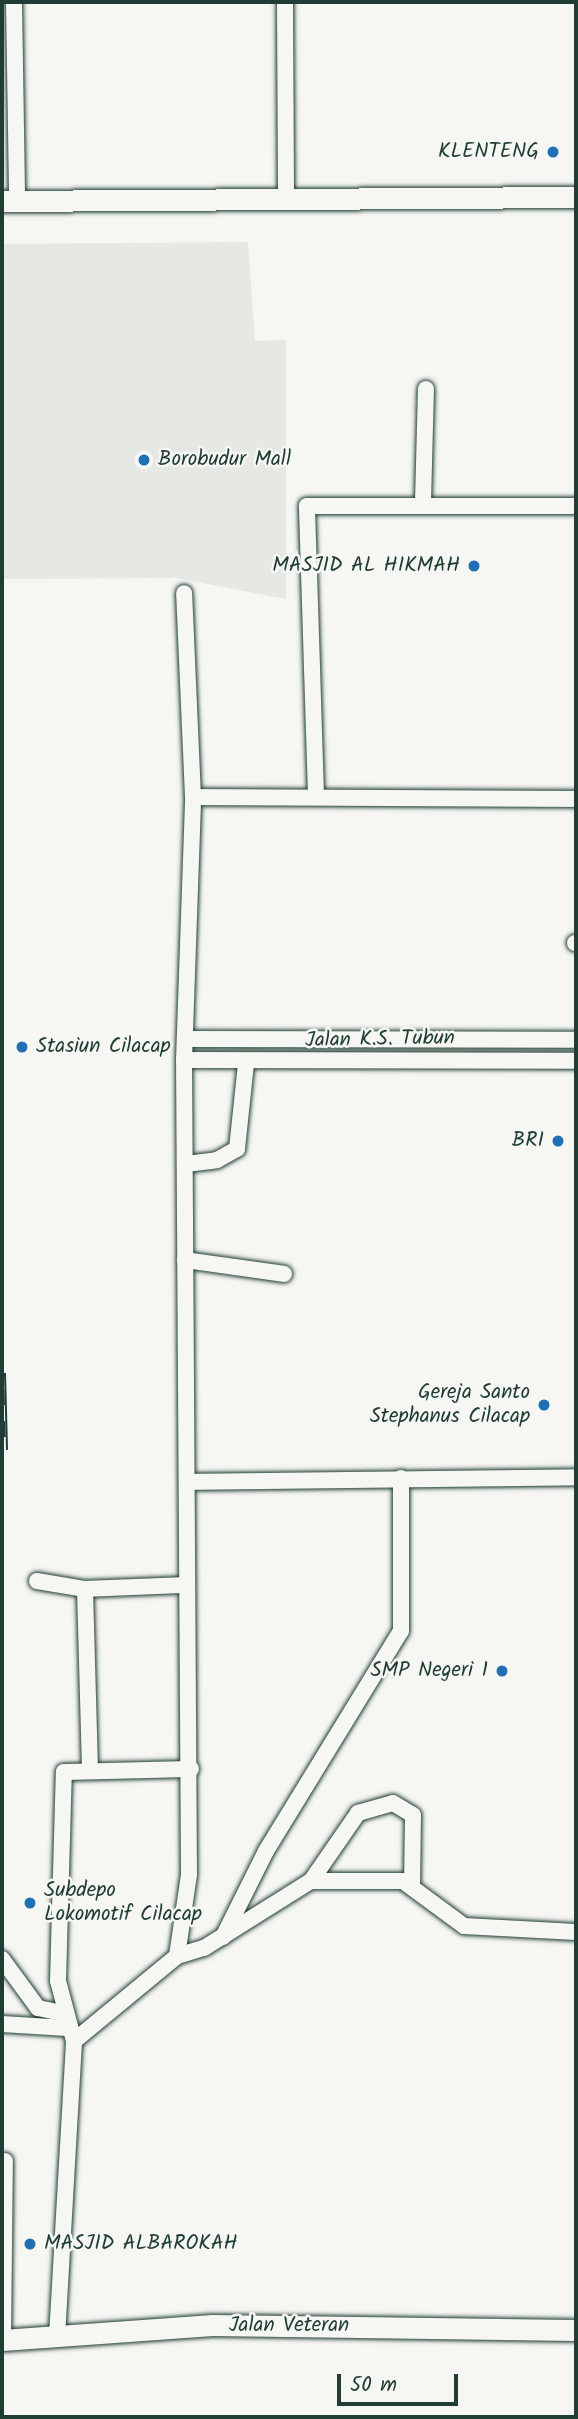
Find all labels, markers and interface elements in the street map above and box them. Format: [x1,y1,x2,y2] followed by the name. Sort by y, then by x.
[438,139,539,165] place label: KLENTENG
[545,144,561,160] marker: KLENTENG
[158,447,291,473] place label: Borobudur Mall
[136,452,152,468] marker: Borobudur Mall
[272,553,460,579] place label: MASJID AL HIKMAH
[466,558,482,574] marker: MASJID AL HIKMAH
[305,1026,455,1054] street label: Jalan K.S. Tubun
[36,1034,171,1060] place label: Stasiun Cilacap
[14,1039,30,1055] marker: Stasiun Cilacap
[512,1128,544,1154] place label: BRI
[550,1133,566,1149] marker: BRI
[370,1380,530,1430] place label: Gereja Santo Stephanus Cilacap
[536,1397,552,1413] marker: Gereja Santo Stephanus Cilacap
[370,1658,488,1684] place label: SMP Negeri 1
[494,1663,510,1679] marker: SMP Negeri 1
[44,1878,202,1928] place label: Subdepo Lokomotif Cilacap
[22,1895,38,1911] marker: Subdepo Lokomotif Cilacap
[44,2231,238,2257] place label: MASJID ALBAROKAH
[22,2236,38,2252] marker: MASJID ALBAROKAH
[229,2313,349,2339] street label: Jalan Veteran
[340,2360,461,2404] scale bar
[350,2369,397,2402] text: 50 m

